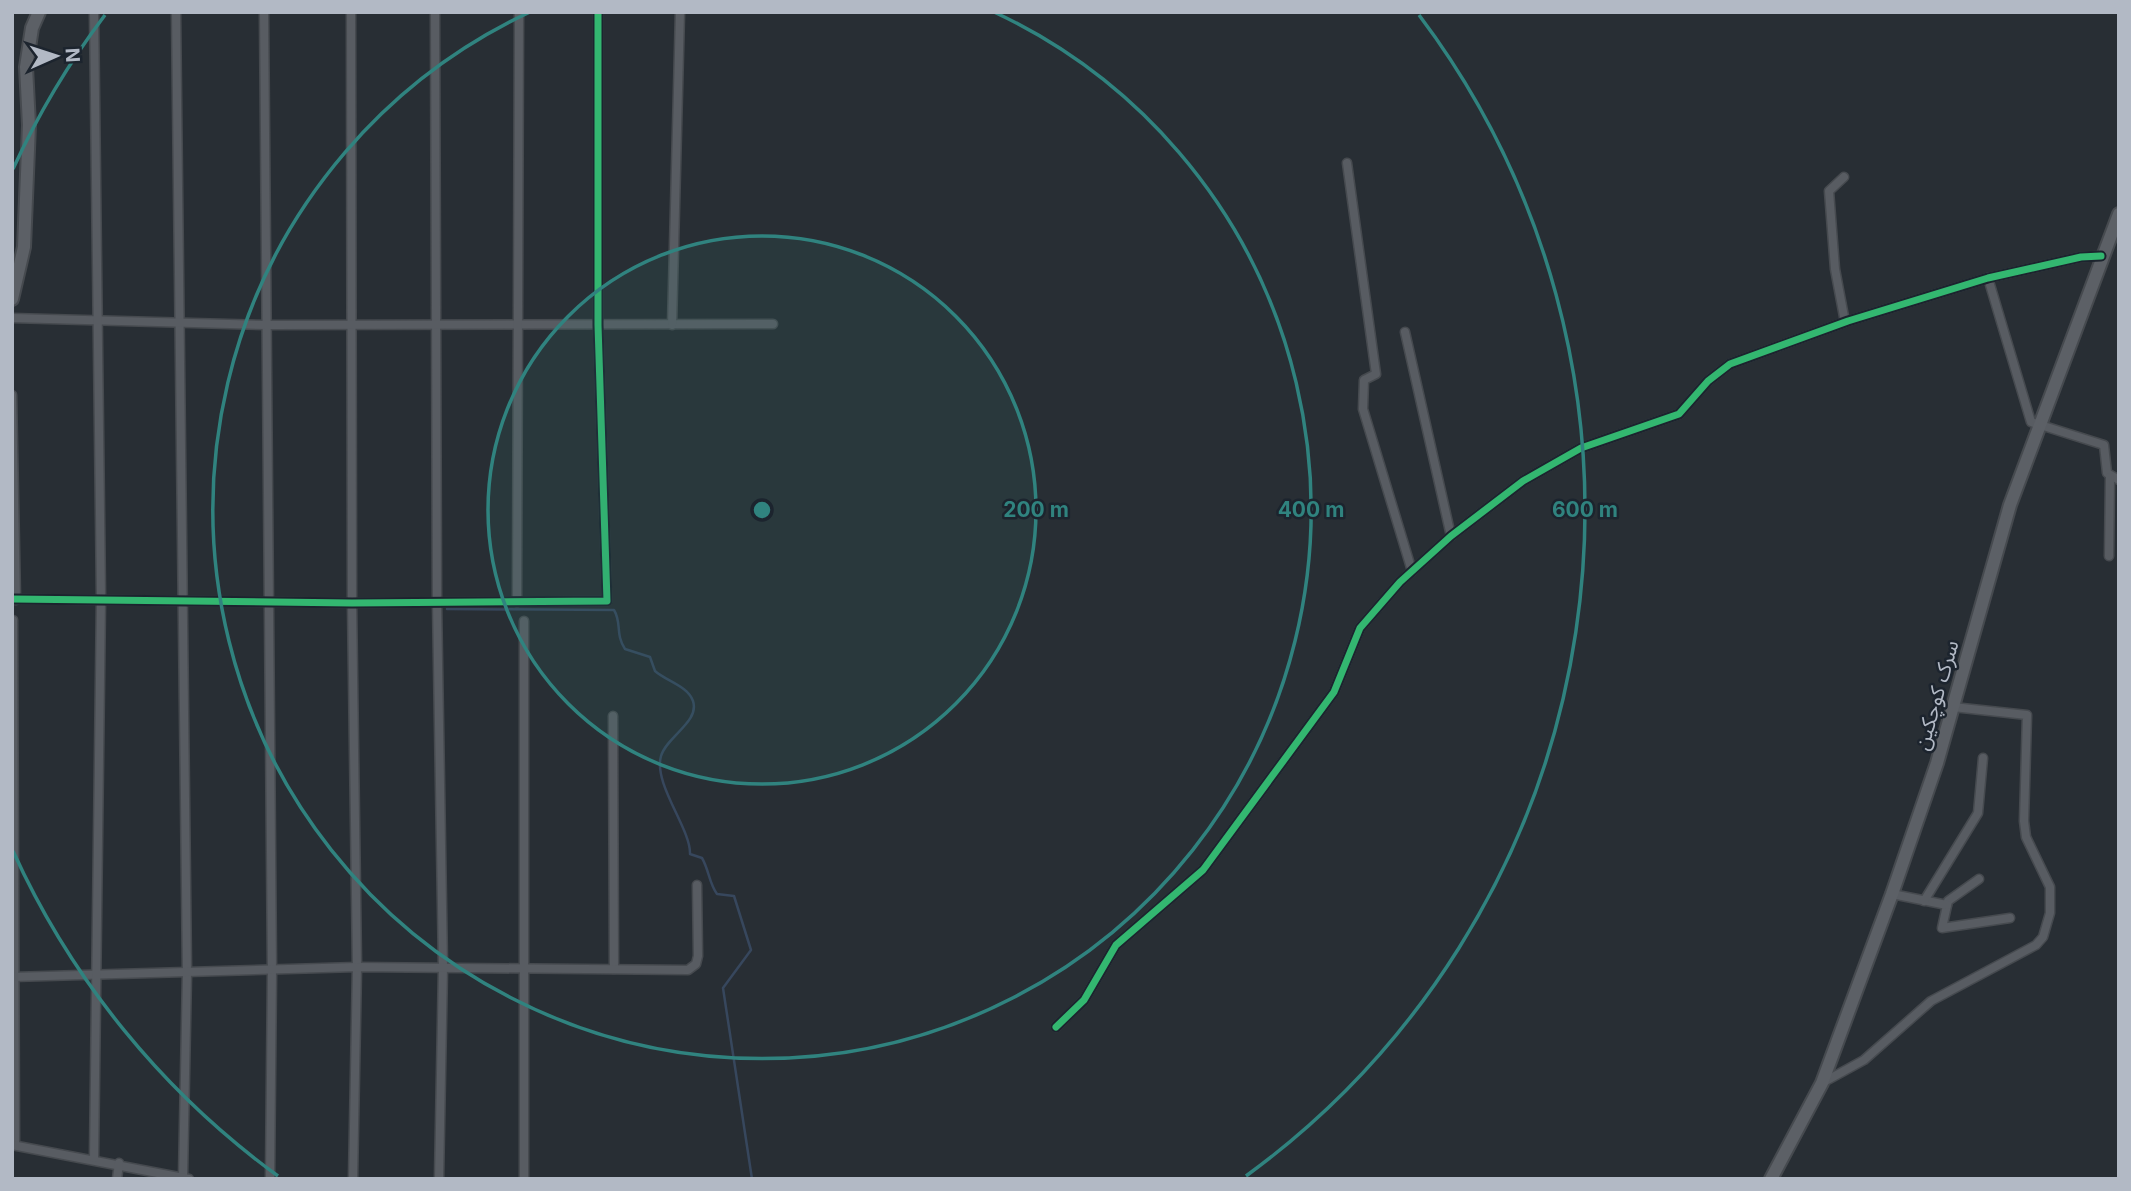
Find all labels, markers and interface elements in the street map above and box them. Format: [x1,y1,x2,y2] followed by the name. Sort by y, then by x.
[21,21,91,91] north arrow
[61,47,84,63] text: N
[1003,497,1069,522] text: 200 m
[1278,497,1344,522] text: 400 m
[1552,497,1618,522] text: 600 m
[750,498,774,522] centre of rings
[1908,637,1965,753] street label: سرک کوچکین

